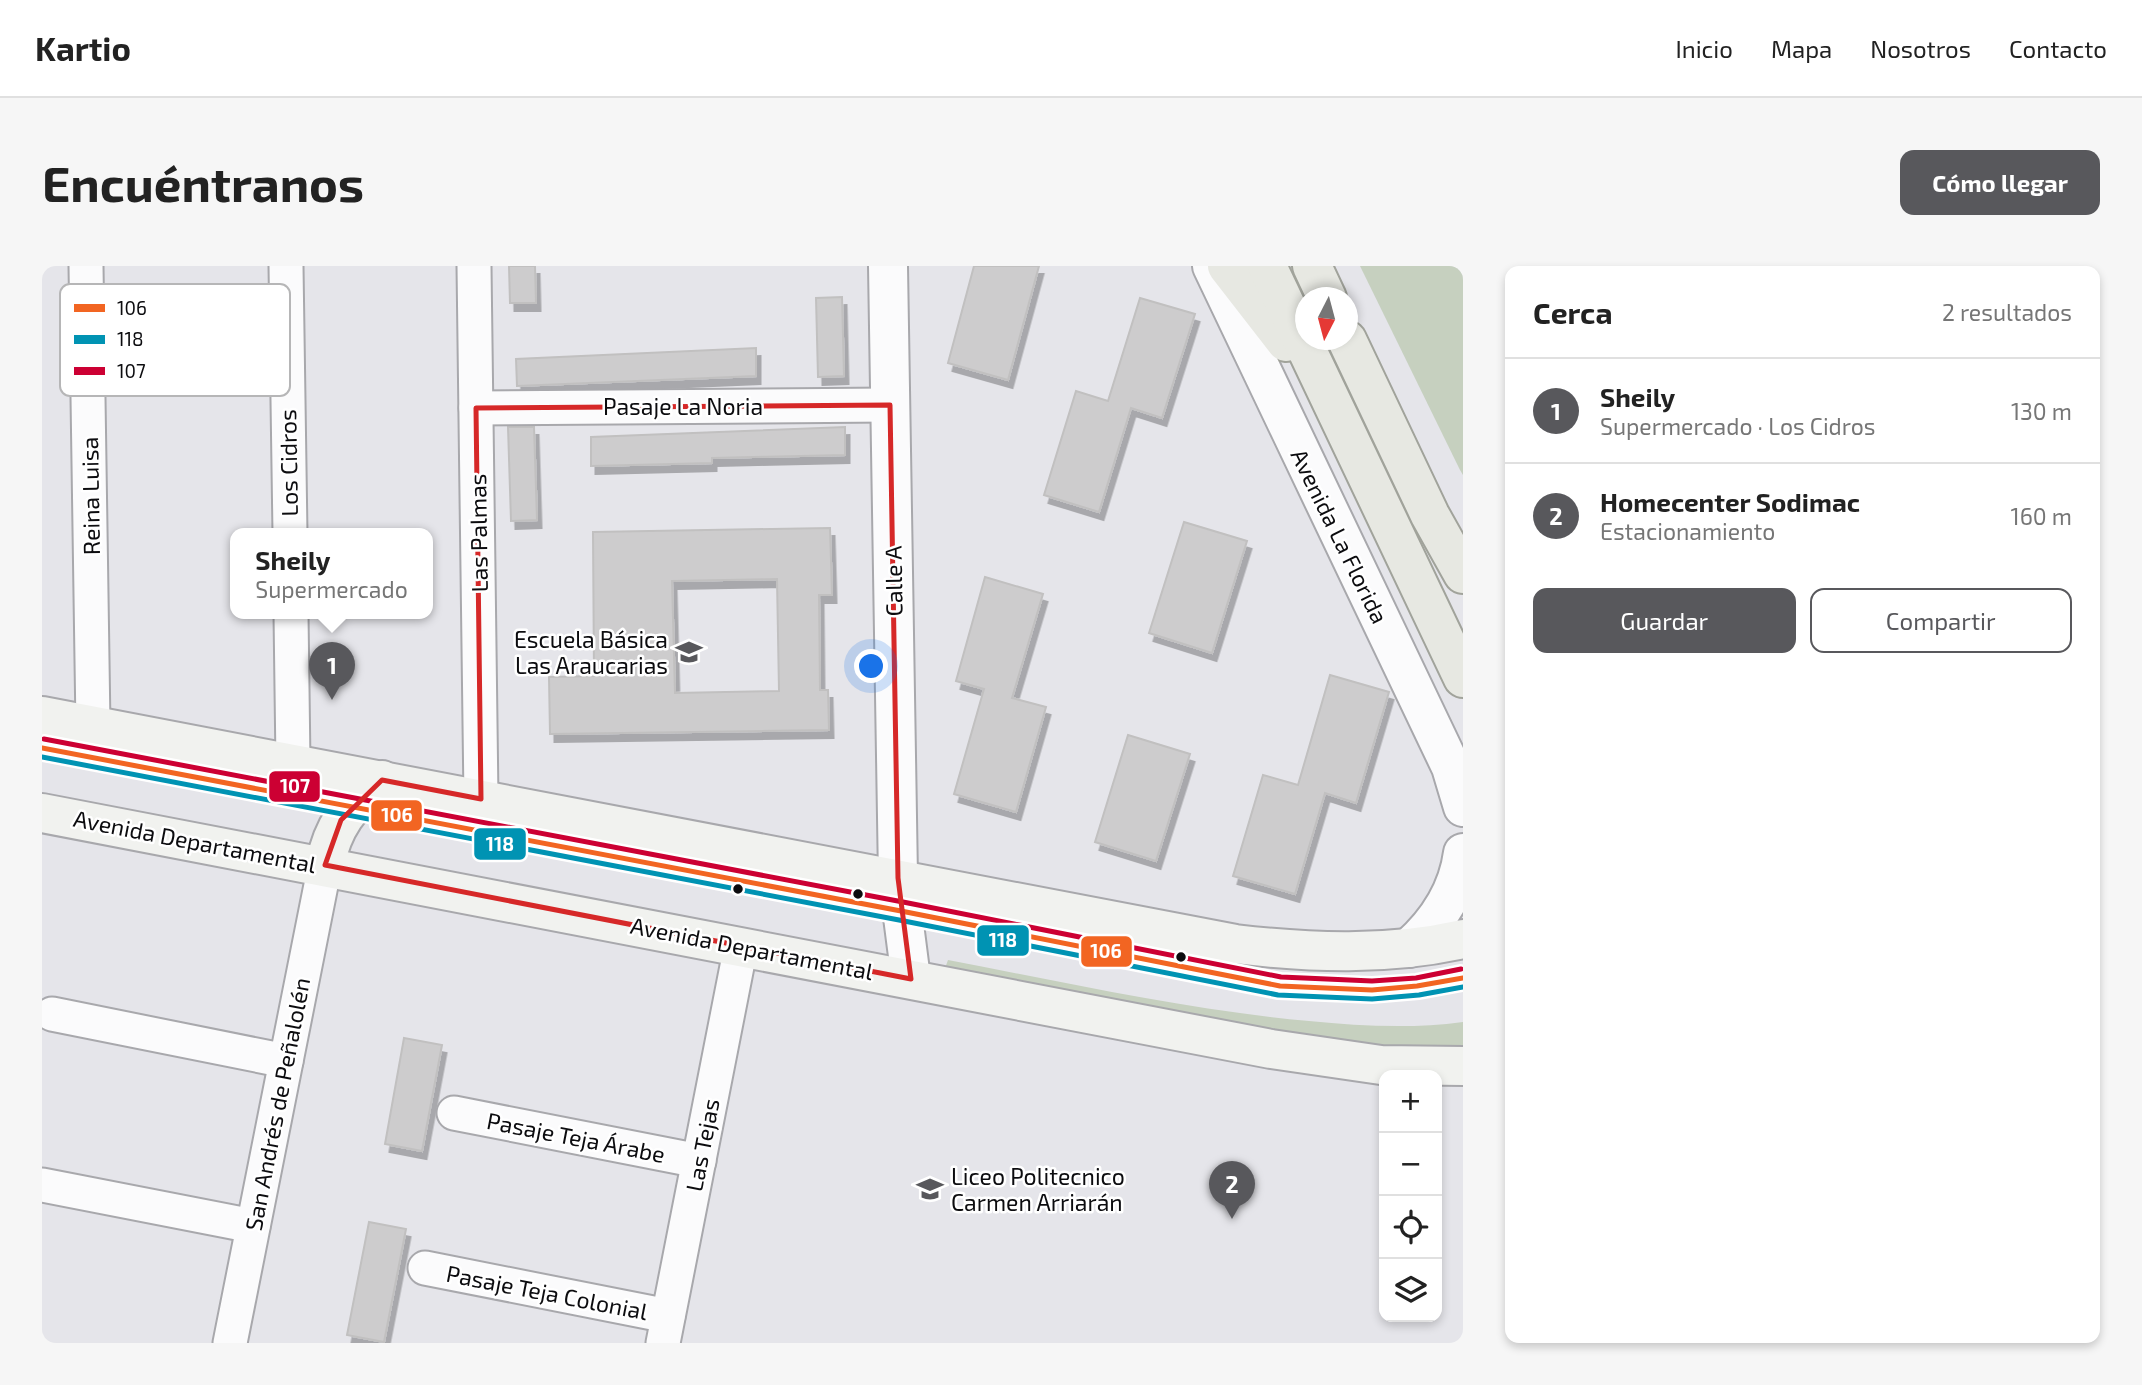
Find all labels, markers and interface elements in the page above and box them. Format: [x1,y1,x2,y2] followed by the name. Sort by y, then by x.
[35,28,131,68] text: Kartio
[1675,34,1733,63] text: Inicio
[1771,34,1832,63] text: Mapa
[1870,34,1971,63] text: Nosotros
[2009,34,2107,63] text: Contacto
[1900,150,2100,215] button: Cómo llegar
[42,153,364,212] text: Encuéntranos
[60,284,290,396] legend
[1295,287,1358,350] north arrow
[1533,294,1613,330] text: Cerca
[117,296,147,319] text: 106
[1942,298,2072,326] text: 2 resultados
[117,327,144,350] text: 118
[117,359,146,382] text: 107
[1600,381,1675,412] text: Sheily
[603,392,763,420] street label: Pasaje La Noria
[1551,397,1561,425] text: 1
[2011,397,2072,425] text: 130 m
[273,409,303,517] street label: Los Cidros
[1600,412,1875,440] text: Supermercado · Los Cidros
[75,437,105,555] street label: Reina Luisa
[1286,444,1394,628] street label: Avenida La Florida
[463,473,493,593] street label: Las Palmas
[1600,486,1860,517] text: Homecenter Sodimac
[1549,502,1563,530] text: 2
[2011,502,2072,530] text: 160 m
[1600,517,1775,545] text: Estacionamiento
[230,528,433,619] popup
[255,544,331,575] text: Sheily
[878,545,908,617] street label: Calle A
[255,575,408,603] text: Supermercado
[1533,588,1796,653] button: Guardar
[1810,588,2072,653] button: Compartir
[514,625,668,679] place label: Escuela Básica Las Araucarias
[674,637,704,667] school or university icon: Escuela Básica Las Araucarias
[309,642,355,700] pin: 1
[854,649,888,683] your location
[268,770,321,803] line badge: 107
[280,774,310,797] text: 107
[370,799,423,832] line badge: 106
[381,803,413,826] text: 106
[71,804,319,878] street label: Avenida Departamental
[473,827,527,861] line badge: 118
[486,832,514,855] text: 118
[731,882,745,896] unlabelled marker
[851,887,865,901] unlabelled marker
[628,911,876,985] street label: Avenida Departamental
[976,924,1030,957] line badge: 118
[989,928,1017,951] text: 118
[1080,935,1133,968] line badge: 106
[1090,939,1122,962] text: 106
[1174,950,1188,964] unlabelled marker
[239,975,315,1233] street label: San Andrés de Peñalolén
[1379,1070,1442,1322] map controls
[1379,1070,1442,1133] button: +
[679,1096,725,1194] street label: Las Tejas
[485,1106,667,1168] street label: Pasaje Teja Árabe
[1379,1133,1442,1196] button: −
[1209,1161,1255,1219] pin: 2
[951,1162,1125,1216] place label: Liceo Politecnico Carmen Arriarán
[915,1174,945,1204] school or university icon: Liceo Politecnico Carmen Arriarán
[1379,1196,1442,1259] button: locate
[444,1259,650,1325] street label: Pasaje Teja Colonial
[1379,1259,1442,1322] button: layers

